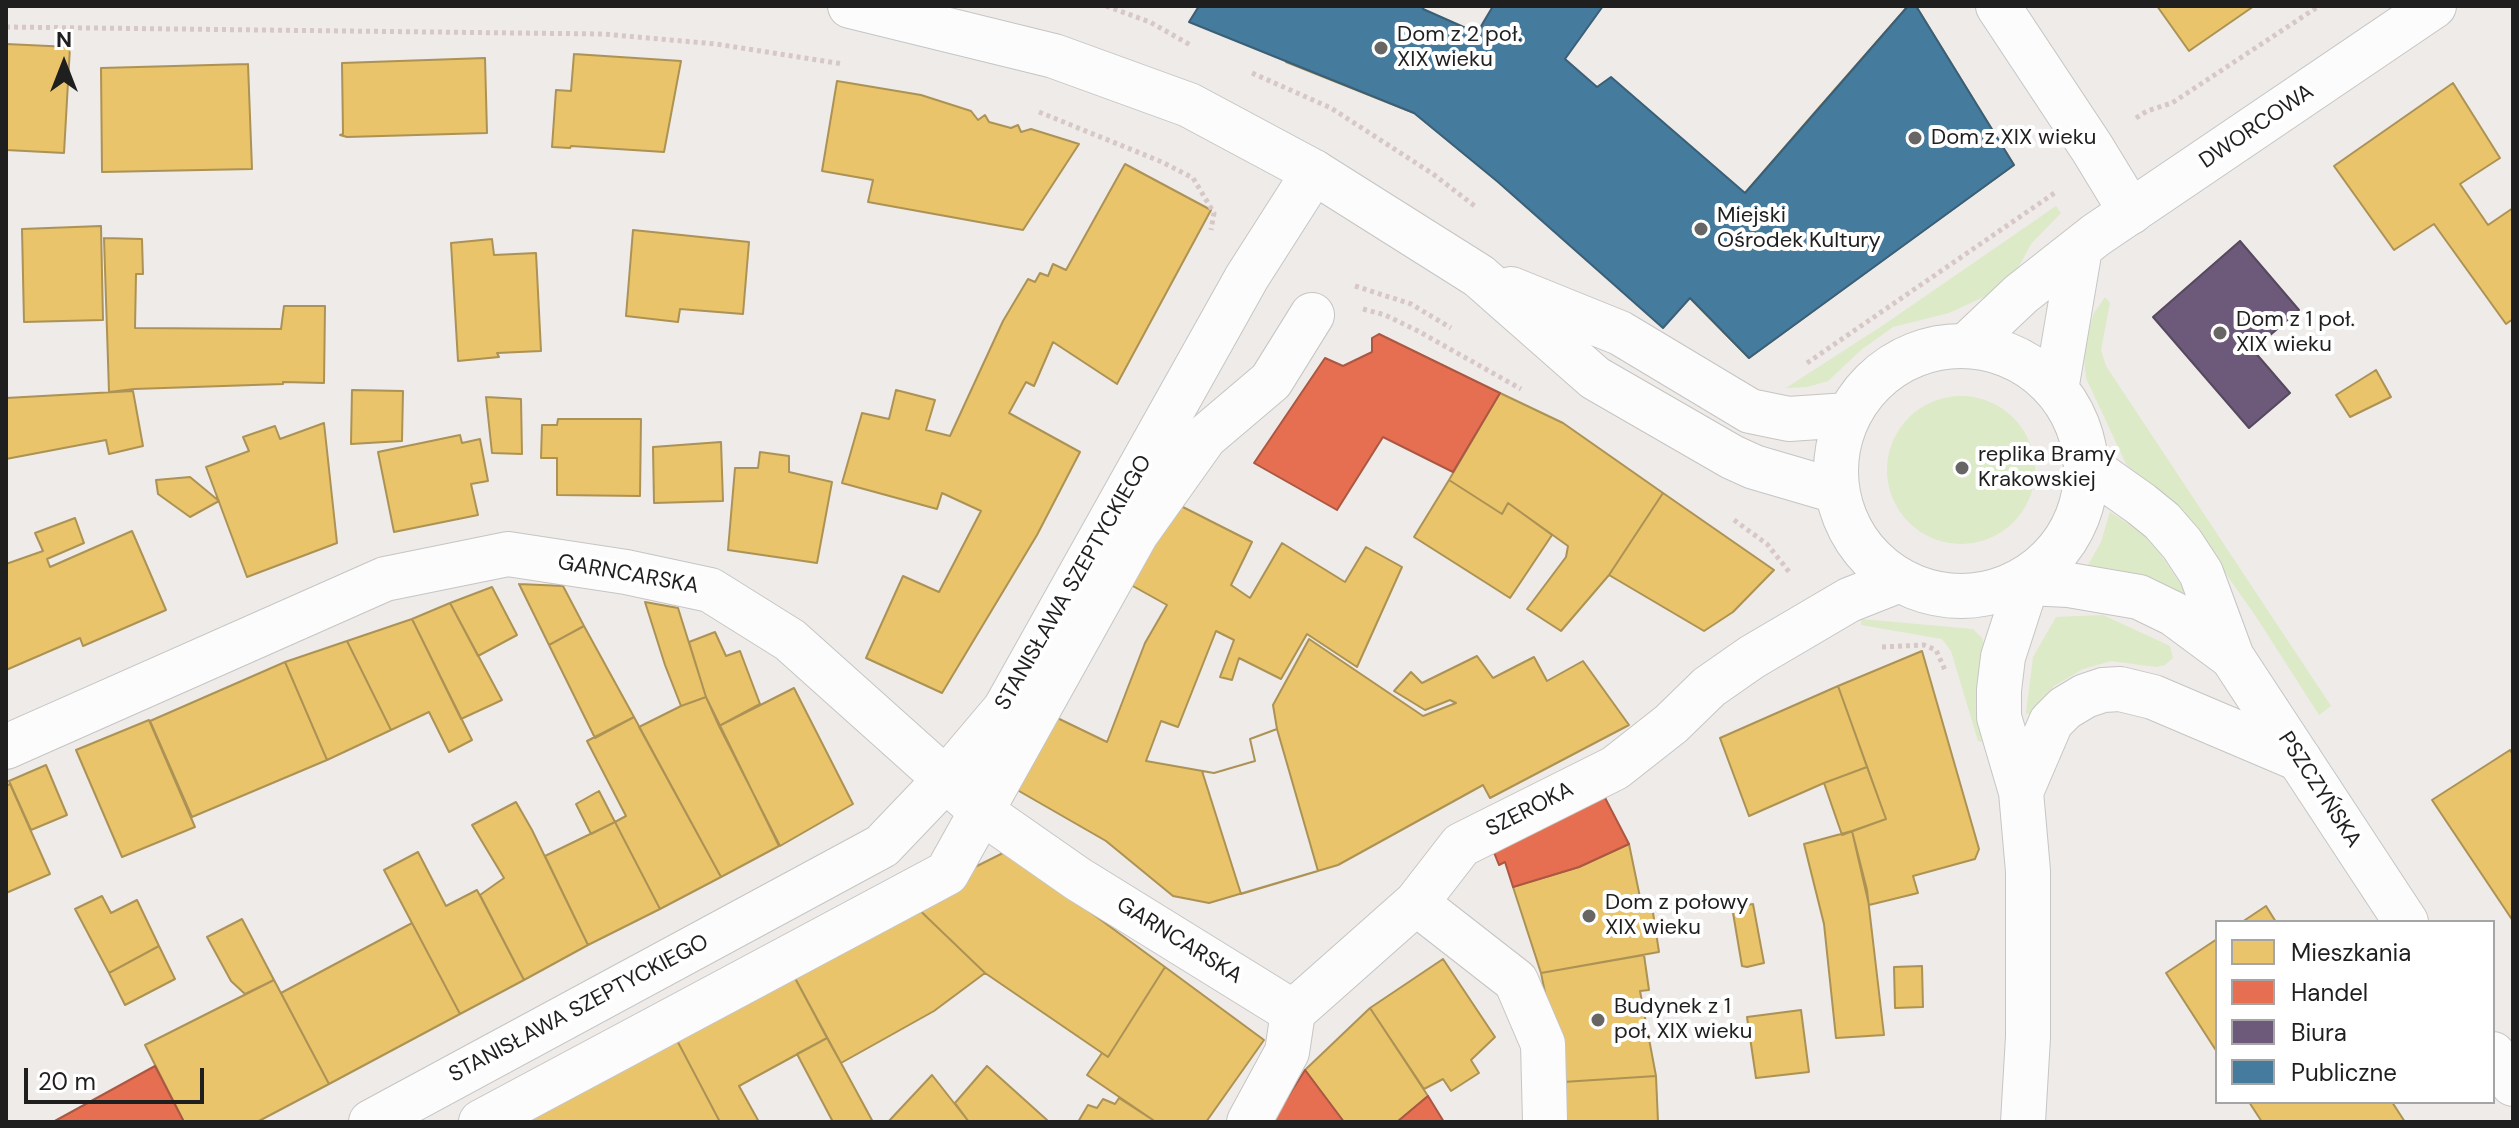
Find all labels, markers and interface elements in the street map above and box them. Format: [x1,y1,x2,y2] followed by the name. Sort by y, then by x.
[1397,22,1522,74] place label: Dom z 2 poł. XIX wieku
[24,24,104,104] north arrow
[56,25,72,54] text: N
[1372,39,1390,57] marker: Dom z 2 poł. XIX wieku
[2195,79,2319,175] street label: DWORCOWA
[1931,125,2096,151] place label: Dom z XIX wieku
[1906,129,1924,147] marker: Dom z XIX wieku
[1717,203,1881,254] place label: Miejski Ośrodek Kultury
[1692,220,1710,238] marker: Miejski Ośrodek Kultury
[2236,307,2355,358] place label: Dom z 1 poł. XIX wieku
[2211,324,2229,342] marker: Dom z 1 poł. XIX wieku
[1978,442,2116,494] place label: replika Bramy Krakowskiej
[990,451,1158,715] street label: STANISŁAWA SZEPTYCKIEGO
[1953,459,1971,477] marker: replika Bramy Krakowskiej
[555,550,701,600] street label: GARNCARSKA
[2272,727,2366,853] street label: PSZCZYŃSKA
[1482,777,1578,843] street label: SZEROKA
[1605,890,1749,942] place label: Dom z połowy XIX wieku
[1111,892,1247,990] street label: GARNCARSKA
[1580,907,1598,925] marker: Dom z połowy XIX wieku
[2215,920,2495,1104] legend
[445,929,713,1089] street label: STANISŁAWA SZEPTYCKIEGO
[2291,937,2411,968] text: Mieszkania
[2291,977,2368,1008] text: Handel
[1614,994,1752,1046] place label: Budynek z 1 poł. XIX wieku
[1589,1011,1607,1029] marker: Budynek z 1 poł. XIX wieku
[2291,1017,2347,1048] text: Biura
[28,1052,208,1102] scale bar
[2291,1057,2397,1088] text: Publiczne
[38,1066,96,1097] text: 20 m

